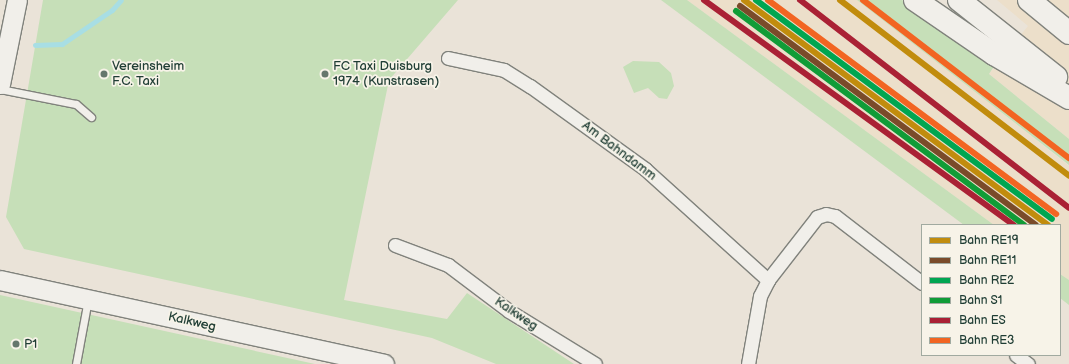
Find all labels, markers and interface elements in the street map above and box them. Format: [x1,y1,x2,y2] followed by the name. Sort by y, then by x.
[112,59,184,90] place label: Vereinsheim F.C. Taxi
[333,59,439,90] place label: FC Taxi Duisburg 1974 (Kunstrasen)
[99,69,109,79] marker: Vereinsheim F.C. Taxi
[320,69,330,79] marker: FC Taxi Duisburg 1974 (Kunstrasen)
[579,118,659,184] street label: Am Bahndamm
[921,224,1061,356] legend
[959,233,1019,248] text: Bahn RE19
[959,253,1016,268] text: Bahn RE11
[959,273,1014,288] text: Bahn RE2
[959,293,1002,308] text: Bahn S1
[491,294,541,334] street label: Kalkweg
[167,309,217,335] street label: Kalkweg
[959,313,1006,328] text: Bahn ES
[959,333,1014,348] text: Bahn RE3
[24,336,37,352] place label: P1
[11,339,21,349] marker: P1

